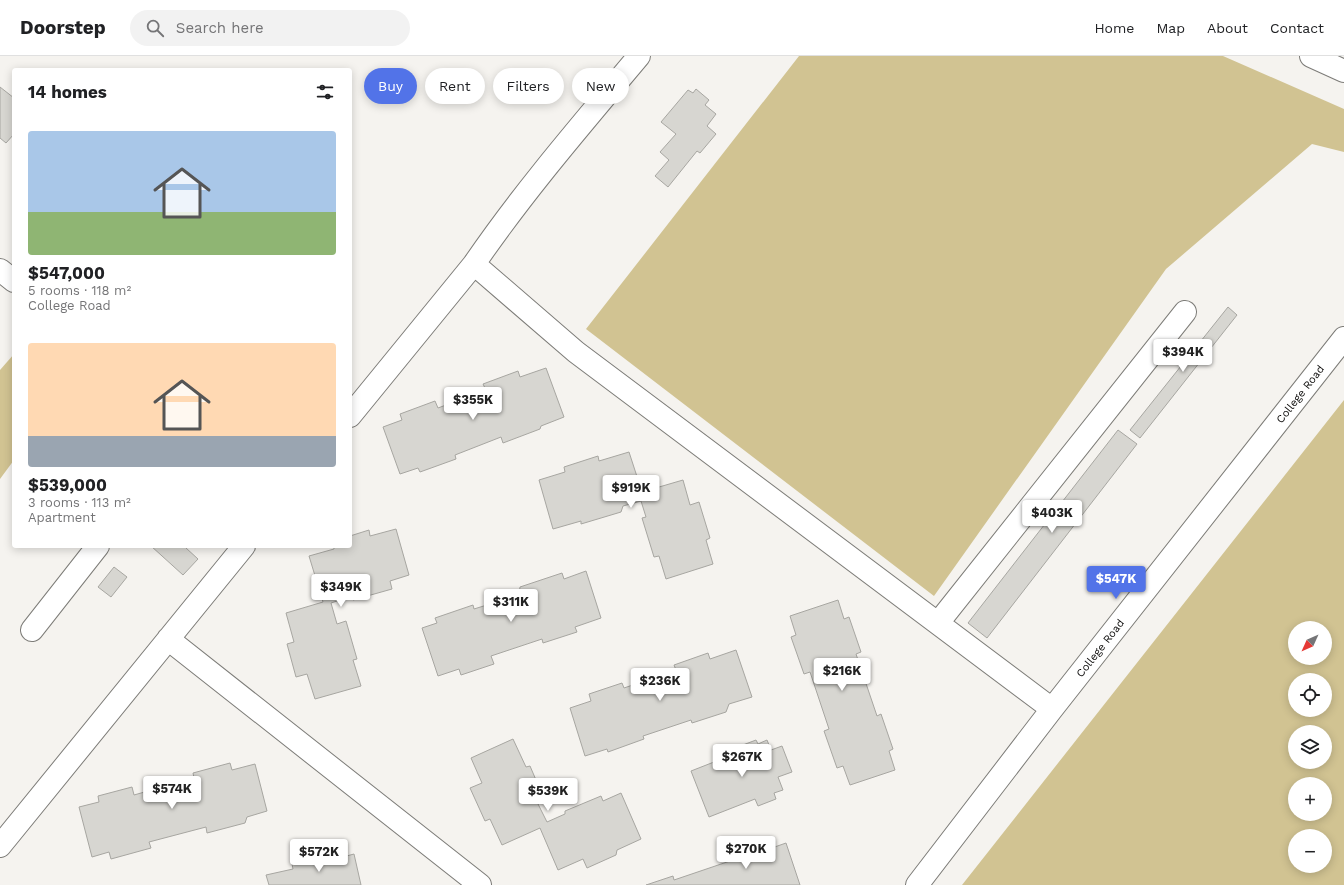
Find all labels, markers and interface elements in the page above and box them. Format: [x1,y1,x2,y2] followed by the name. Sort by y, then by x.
[130,10,410,46] search box
[20,16,106,39] text: Doorstep
[144,17,166,39] icon: search
[176,19,264,37] text: Search here
[1094,20,1134,36] text: Home
[1156,20,1185,36] text: Map
[1207,20,1248,36] text: About
[1270,20,1324,36] text: Contact
[364,68,417,104] chip: Buy
[425,68,485,104] chip: Rent
[493,68,564,104] chip: Filters
[572,68,629,104] chip: New
[314,81,336,103] icon: filters
[28,82,107,102] text: 14 homes
[146,157,218,229] icon: home
[28,263,105,283] text: $547,000
[28,283,131,298] text: 5 rooms · 118 m²
[28,298,111,313] text: College Road
[1155,339,1211,373] pin: $394K
[1162,344,1204,359] text: $394K
[1274,363,1327,426] street label: College Road
[146,369,218,441] icon: home
[445,387,501,421] pin: $355K
[453,392,493,407] text: $355K
[28,475,107,495] text: $539,000
[603,475,659,509] pin: $919K
[612,480,650,495] text: $919K
[28,495,131,510] text: 3 rooms · 113 m²
[1024,500,1080,534] pin: $403K
[1031,505,1073,520] text: $403K
[28,510,96,525] text: Apartment
[1088,566,1144,600] pin: $547K
[1096,571,1136,586] text: $547K
[313,574,369,608] pin: $349K
[320,579,362,594] text: $349K
[483,589,539,623] pin: $311K
[493,594,529,609] text: $311K
[1074,617,1127,680] street label: College Road
[1288,621,1332,665] north arrow
[1288,621,1332,873] map controls
[814,658,870,692] pin: $216K
[823,663,861,678] text: $216K
[632,668,688,702] pin: $236K
[640,673,680,688] text: $236K
[1288,673,1332,717] button: locate
[1288,725,1332,769] button: layers
[714,744,770,778] pin: $267K
[722,749,762,764] text: $267K
[144,776,200,810] pin: $574K
[1288,777,1332,821] button: +
[520,778,576,812] pin: $539K
[152,781,192,796] text: $574K
[528,783,568,798] text: $539K
[1288,829,1332,873] button: −
[718,836,774,870] pin: $270K
[291,839,347,873] pin: $572K
[726,841,766,856] text: $270K
[299,844,339,859] text: $572K

